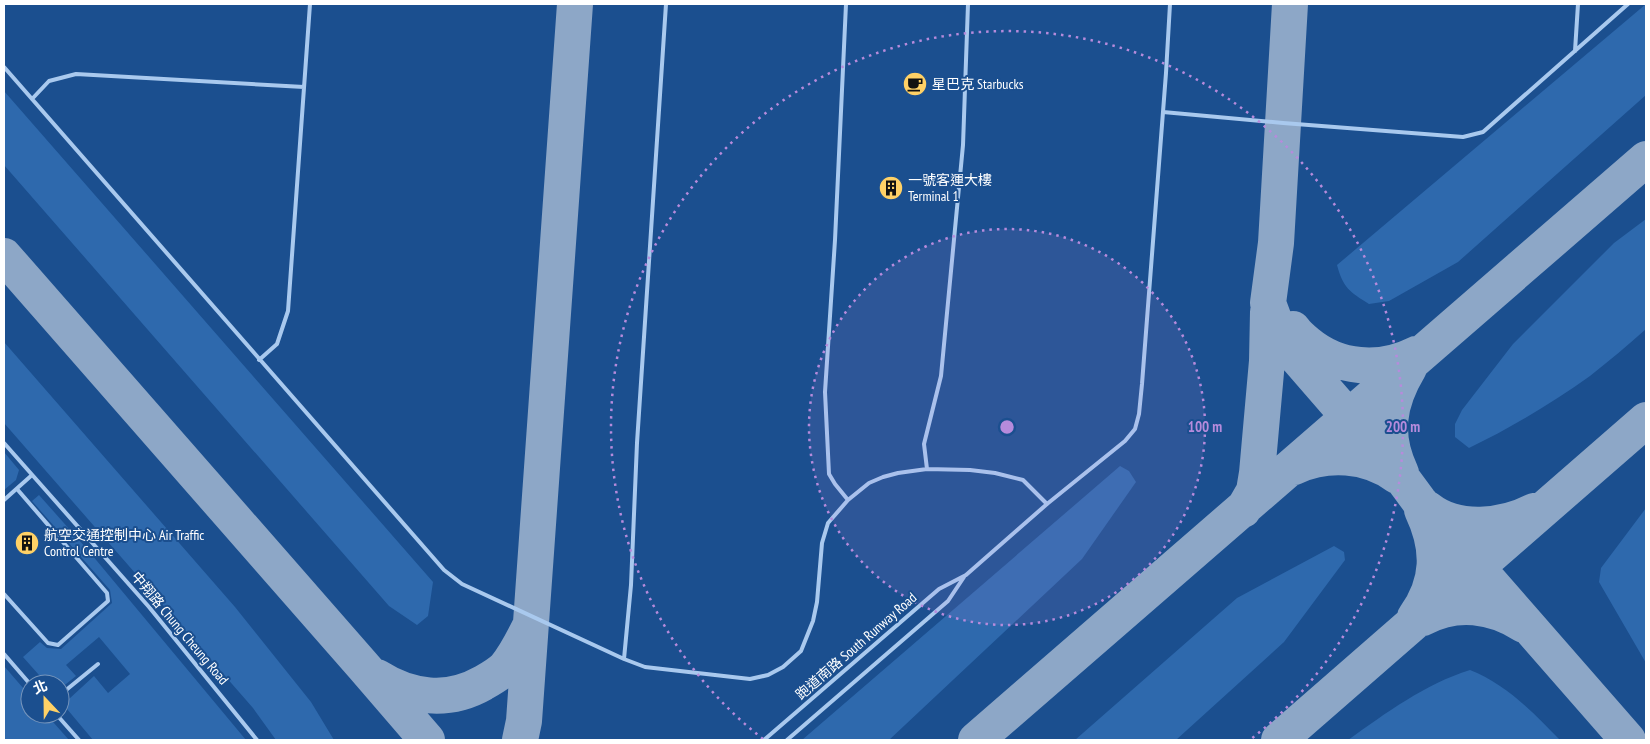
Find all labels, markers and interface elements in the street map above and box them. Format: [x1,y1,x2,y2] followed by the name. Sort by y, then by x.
[902,71,928,97] cafe icon: 星巴克 Starbucks
[932,75,1024,93] place label: 星巴克 Starbucks
[908,171,992,205] place label: 一號客運大樓 Terminal 1
[878,175,904,201] building icon: 一號客運大樓 Terminal 1
[1188,417,1222,436] text: 100 m
[1386,417,1420,436] text: 200 m
[998,418,1016,436] centre of rings
[44,526,204,560] place label: 航空交通控制中心 Air Traffic Control Centre
[14,530,40,556] building icon: 航空交通控制中心 Air Traffic Control Centre
[127,568,233,688] street label: 中翔路 Chung Cheung Road
[792,589,920,703] street label: 跑道南路 South Runway Road
[20,674,70,724] north arrow
[30,676,50,698] text: 北

